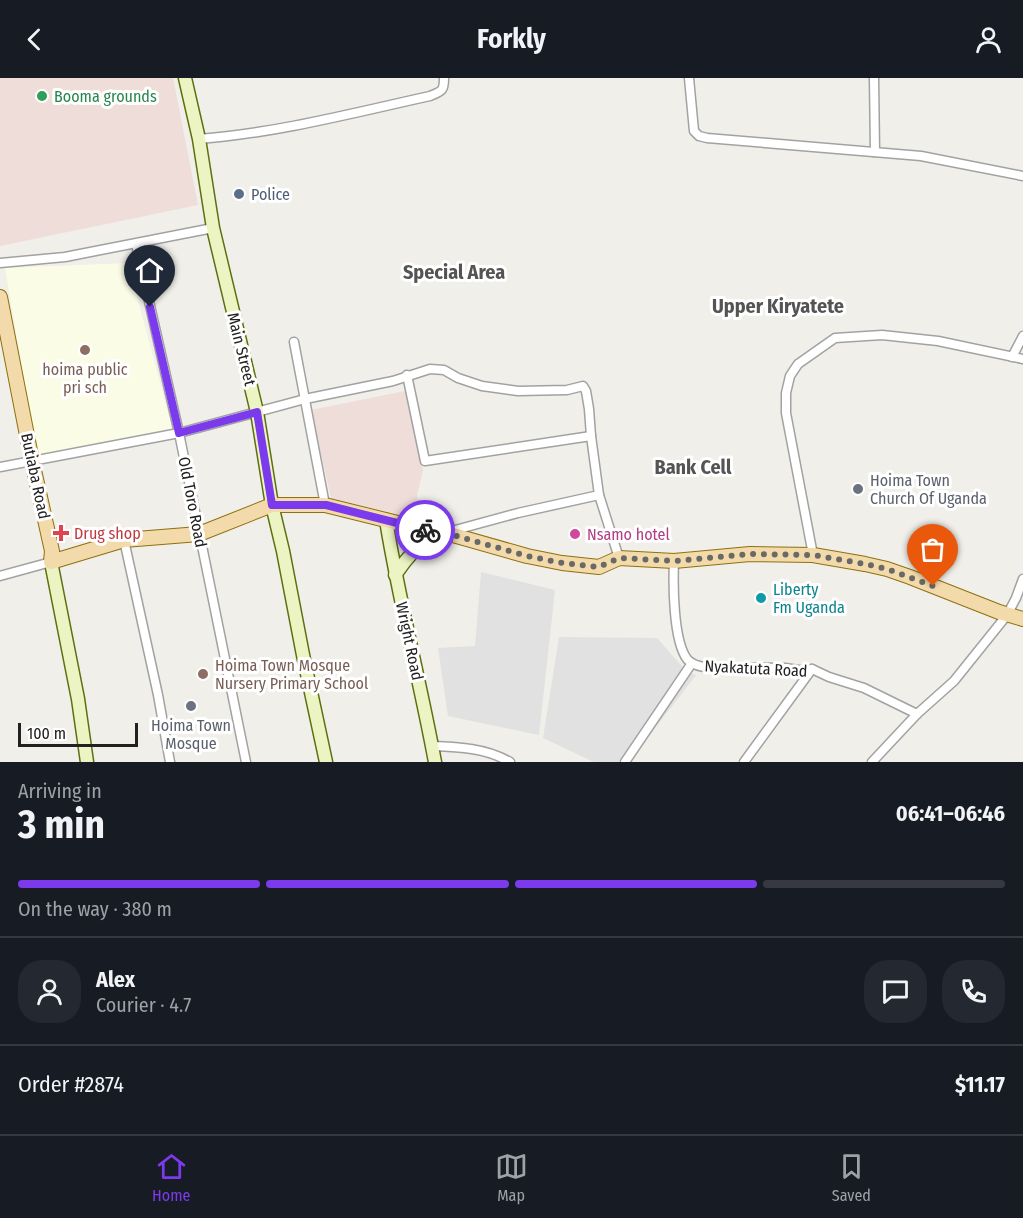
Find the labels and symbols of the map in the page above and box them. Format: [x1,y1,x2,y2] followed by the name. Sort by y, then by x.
[54,87,157,106] place label: Booma grounds
[35,89,49,103] marker: Booma grounds
[251,185,290,204] place label: Police
[232,187,246,201] marker: Police
[124,245,175,307] pin
[403,260,505,284] district label: Special Area
[712,294,844,318] district label: Upper Kiryatete
[223,311,260,388] street label: Main Street
[78,343,92,357] marker: hoima public pri sch
[42,360,128,397] place label: hoima public pri sch
[17,431,54,521] street label: Butiaba Road
[174,455,211,549] street label: Old Toro Road
[654,455,732,479] district label: Bank Cell
[870,471,987,508] place label: Hoima Town Church Of Uganda
[851,482,865,496] marker: Hoima Town Church Of Uganda
[395,500,455,560] courier
[52,524,70,542] marker: Drug shop
[74,524,141,543] place label: Drug shop
[907,524,958,586] pin
[587,525,670,544] place label: Nsamo hotel
[568,527,582,541] marker: Nsamo hotel
[773,580,845,617] place label: Liberty Fm Uganda
[754,591,768,605] marker: Liberty Fm Uganda
[392,600,427,682] street label: Wright Road
[215,656,368,693] place label: Hoima Town Mosque Nursery Primary School
[704,656,808,681] street label: Nyakatuta Road
[196,667,210,681] marker: Hoima Town Mosque Nursery Primary School
[184,699,198,713] marker: Hoima Town Mosque
[151,716,231,753] place label: Hoima Town Mosque
[18,720,138,748] scale bar

